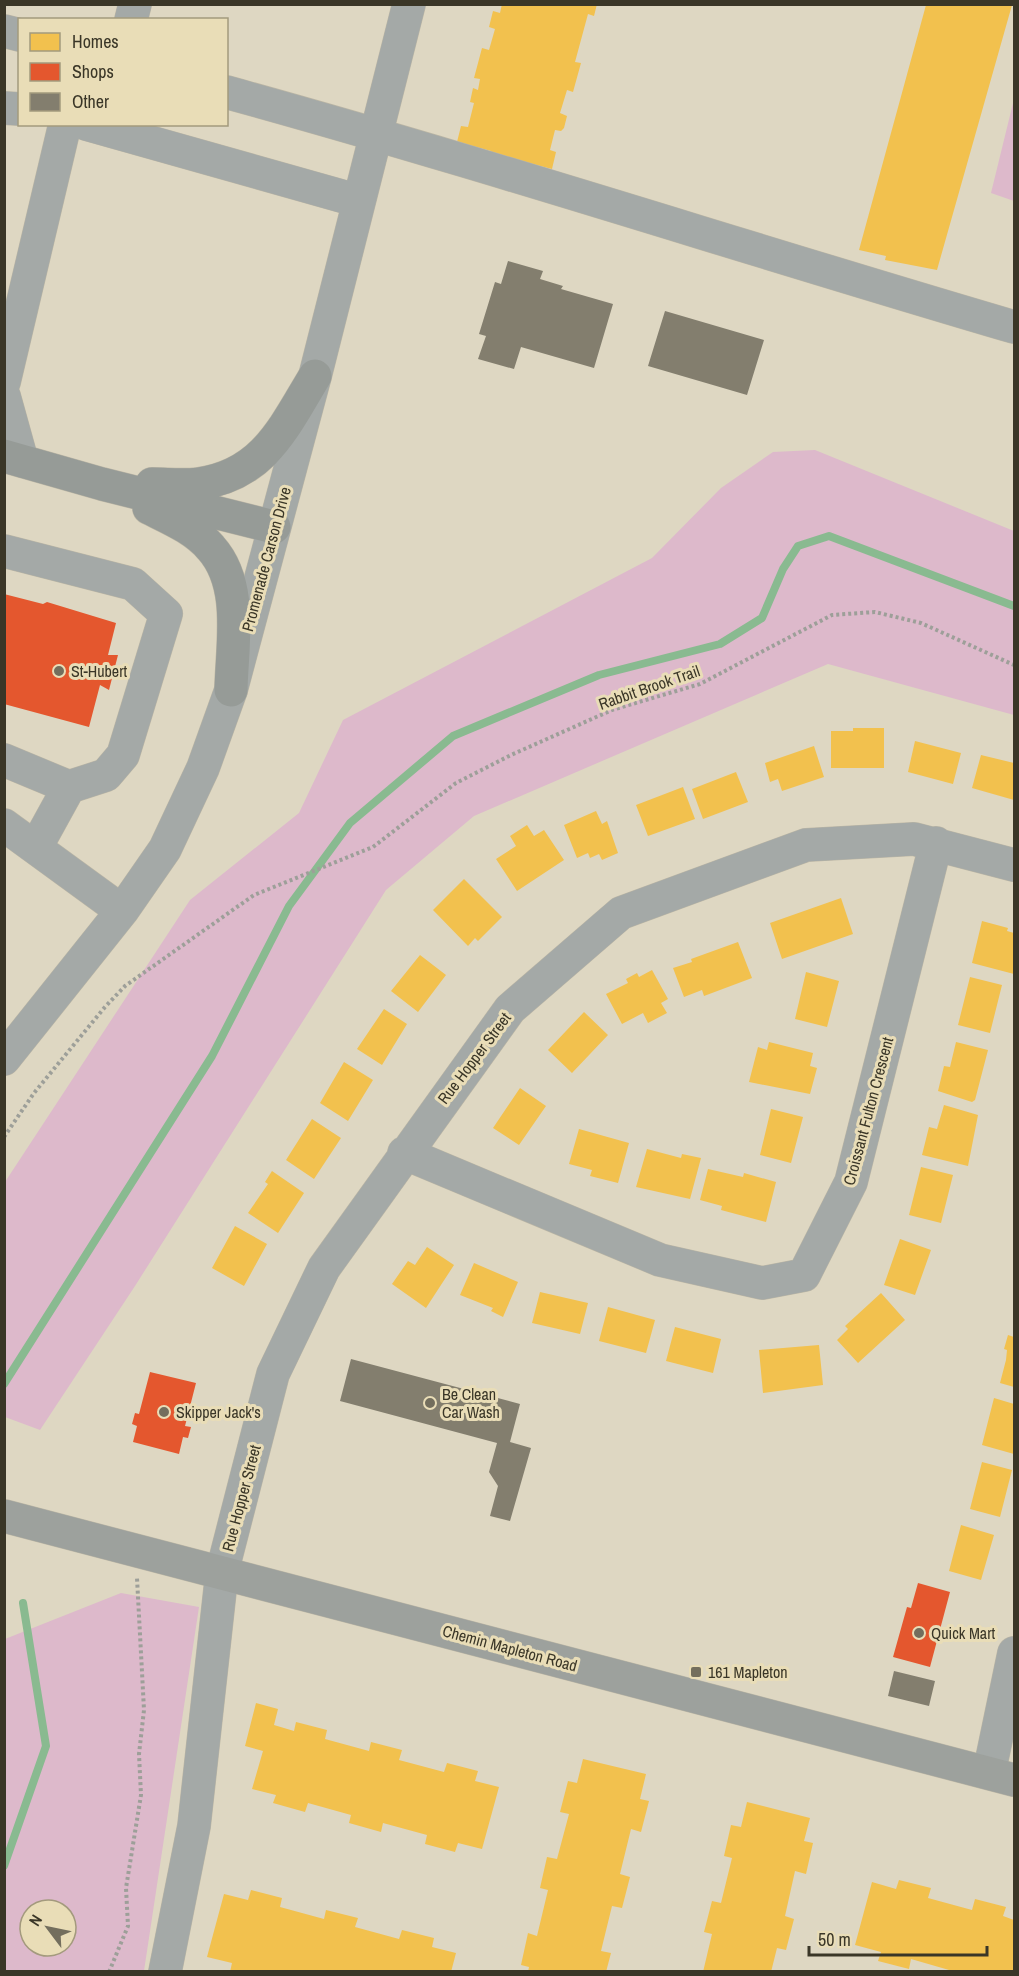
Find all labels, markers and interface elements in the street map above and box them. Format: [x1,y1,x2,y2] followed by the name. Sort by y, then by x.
[18,18,228,126] legend
[72,29,119,54] text: Homes
[72,59,114,84] text: Shops
[72,89,109,114] text: Other
[236,484,296,634] street label: Promenade Carson Drive
[595,659,703,715] street label: Rabbit Brook Trail
[71,660,127,682] place label: St-Hubert
[52,664,66,678] marker: St-Hubert
[432,1007,516,1108] street label: Rue Hopper Street
[838,1034,898,1187] street label: Croissant Fulton Crescent
[442,1383,500,1423] place label: Be Clean Car Wash
[423,1396,437,1410] marker: Be Clean Car Wash
[176,1401,261,1423] place label: Skipper Jack's
[157,1405,171,1419] marker: Skipper Jack's
[216,1442,266,1554] street label: Rue Hopper Street
[440,1619,580,1677] street label: Chemin Mapleton Road
[931,1622,996,1644] place label: Quick Mart
[912,1626,926,1640] marker: Quick Mart
[708,1661,788,1683] place label: 161 Mapleton
[689,1665,703,1679] marker: 161 Mapleton
[18,1898,78,1958] north arrow
[23,1910,47,1930] text: N
[809,1919,988,1957] scale bar
[818,1927,851,1952] text: 50 m

